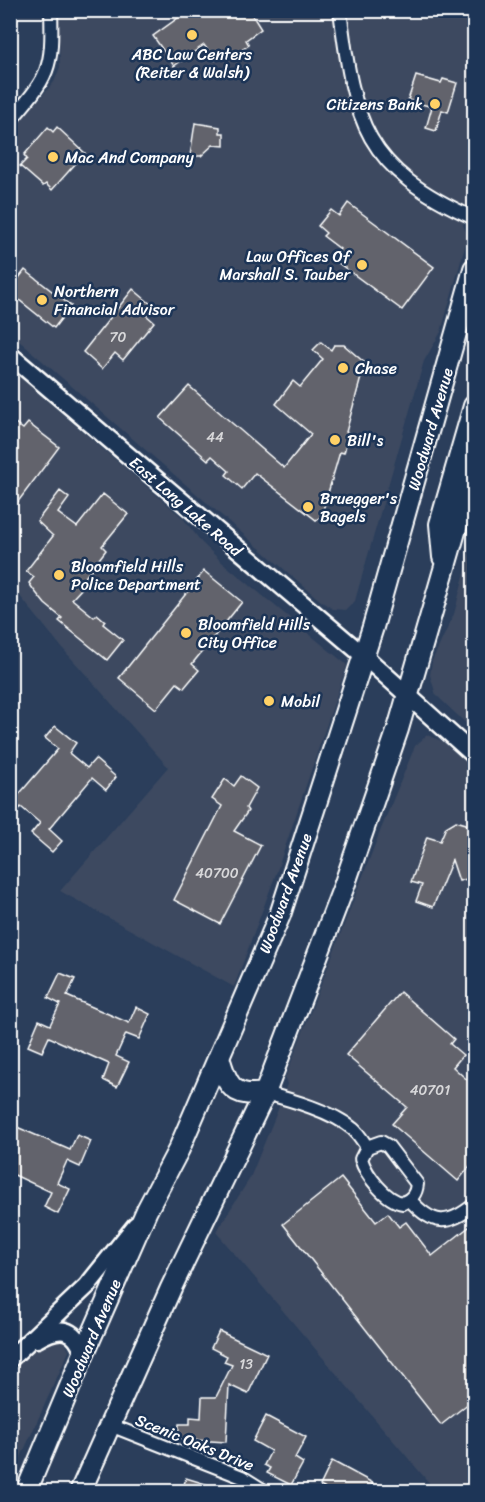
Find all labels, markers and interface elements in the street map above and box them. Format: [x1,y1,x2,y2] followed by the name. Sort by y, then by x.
[185,28,199,42] marker: ABC Law Centers (Reiter & Walsh)
[131,40,253,87] place label: ABC Law Centers (Reiter & Walsh)
[326,90,423,119] place label: Citizens Bank
[428,97,442,111] marker: Citizens Bank
[65,143,195,172] place label: Mac And Company
[46,150,60,164] marker: Mac And Company
[220,242,352,289] place label: Law Offices Of Marshall S. Tauber
[355,258,369,272] marker: Law Offices Of Marshall S. Tauber
[54,277,176,324] place label: Northern Financial Advisor
[35,293,49,307] marker: Northern Financial Advisor
[110,325,127,350] house number: 70
[355,354,397,383] place label: Chase
[336,361,350,375] marker: Chase
[399,364,462,494] street label: Woodward Avenue
[206,425,224,450] house number: 44
[347,426,384,455] place label: Bill's
[328,433,342,447] marker: Bill's
[122,449,250,565] street label: East Long Lake Road
[320,484,398,531] place label: Bruegger's Bagels
[301,500,315,514] marker: Bruegger's Bagels
[71,552,201,599] place label: Bloomfield Hills Police Department
[52,568,66,582] marker: Bloomfield Hills Police Department
[198,610,311,657] place label: Bloomfield Hills City Office
[179,626,193,640] marker: Bloomfield Hills City Office
[281,687,320,716] place label: Mobil
[262,694,276,708] marker: Mobil
[250,829,321,958] street label: Woodward Avenue
[195,861,239,886] house number: 40700
[410,1078,450,1103] house number: 40701
[53,1274,130,1402] street label: Woodward Avenue
[239,1352,253,1377] house number: 13
[131,1405,259,1480] street label: Scenic Oaks Drive

